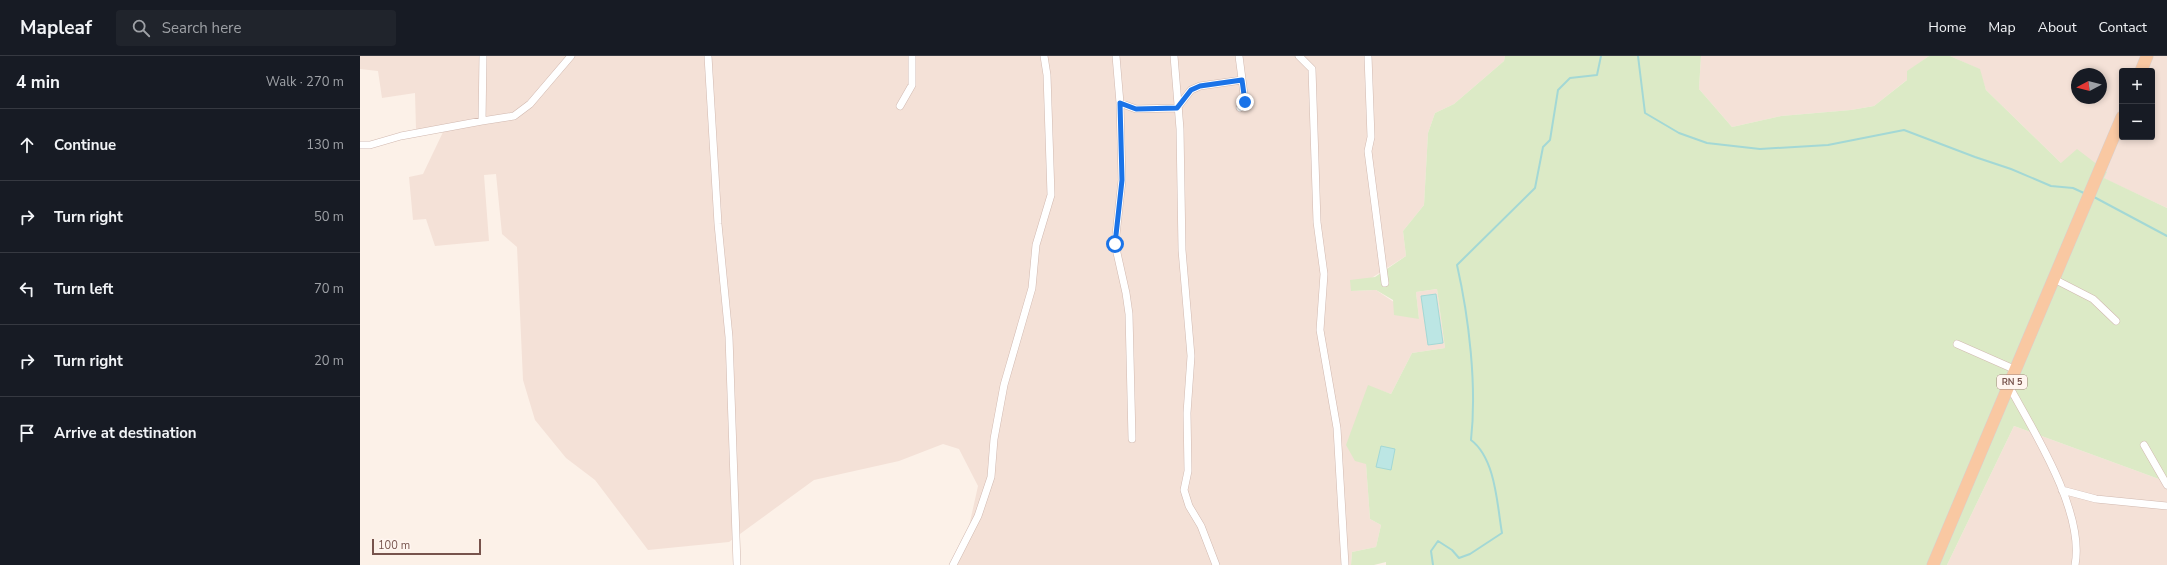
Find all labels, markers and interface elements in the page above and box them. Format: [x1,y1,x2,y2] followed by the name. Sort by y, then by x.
[116,10,396,46] search box
[20,15,92,41] text: Mapleaf
[130,17,152,39] icon: search
[162,18,241,38] text: Search here
[1928,18,1966,37] text: Home
[1988,18,2016,37] text: Map
[2038,18,2077,37] text: About
[2099,18,2147,37] text: Contact
[2071,68,2107,104] north arrow
[2119,68,2155,140] map controls
[2119,68,2155,104] button: +
[16,71,60,94] text: 4 min
[266,73,344,91] text: Walk · 270 m
[1236,93,1254,111] route end
[2119,104,2155,140] button: −
[16,134,38,156] icon: ahead
[54,135,116,155] text: Continue
[306,136,344,154] text: 130 m
[16,206,38,228] icon: right
[54,207,123,227] text: Turn right
[314,208,344,226] text: 50 m
[1106,235,1124,253] route start
[16,278,38,300] icon: left
[54,279,113,299] text: Turn left
[314,280,344,298] text: 70 m
[16,350,38,372] icon: right
[54,351,123,371] text: Turn right
[314,352,344,370] text: 20 m
[1997,375,2027,389] road number: RN 5
[16,422,38,444] icon: arrive
[54,423,197,443] text: Arrive at destination
[372,537,481,556] scale bar
[378,538,410,553] text: 100 m

